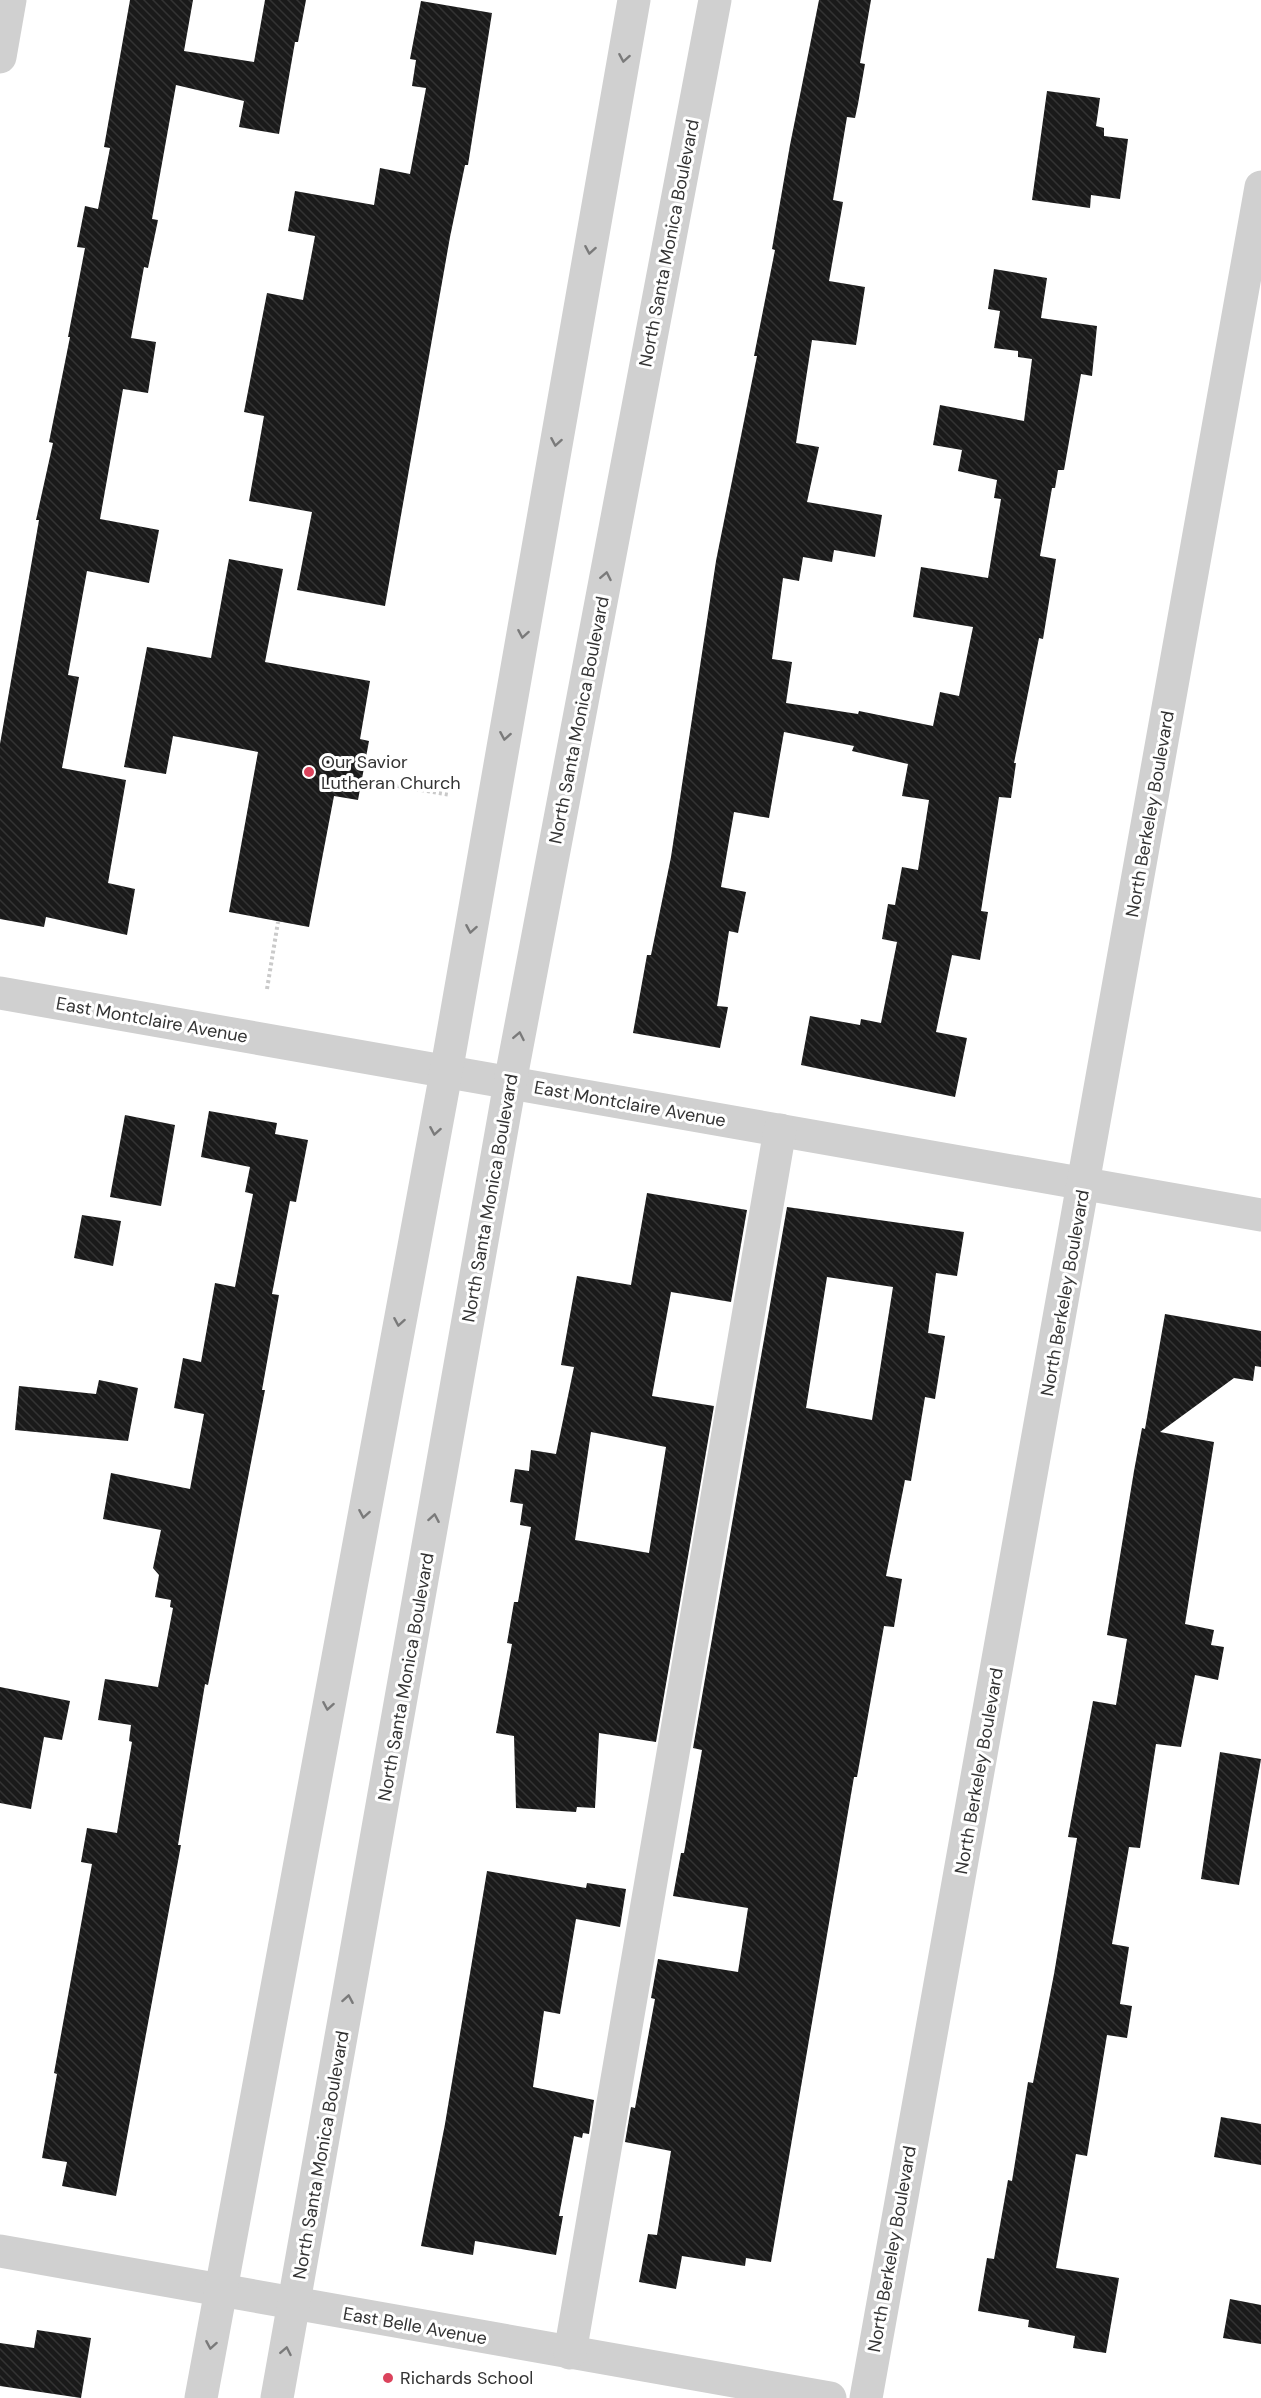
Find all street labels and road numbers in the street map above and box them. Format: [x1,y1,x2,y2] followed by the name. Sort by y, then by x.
[633,117,705,369] street label: North Santa Monica Boulevard
[543,594,615,846] street label: North Santa Monica Boulevard
[1120,709,1180,919] street label: North Berkeley Boulevard
[54,991,250,1049] street label: East Montclaire Avenue
[456,1072,524,1324] street label: North Santa Monica Boulevard
[532,1075,728,1133] street label: East Montclaire Avenue
[1035,1188,1095,1398] street label: North Berkeley Boulevard
[372,1551,440,1803] street label: North Santa Monica Boulevard
[949,1666,1009,1876] street label: North Berkeley Boulevard
[287,2029,355,2281] street label: North Santa Monica Boulevard
[862,2144,922,2354] street label: North Berkeley Boulevard
[341,2302,489,2350] street label: East Belle Avenue

